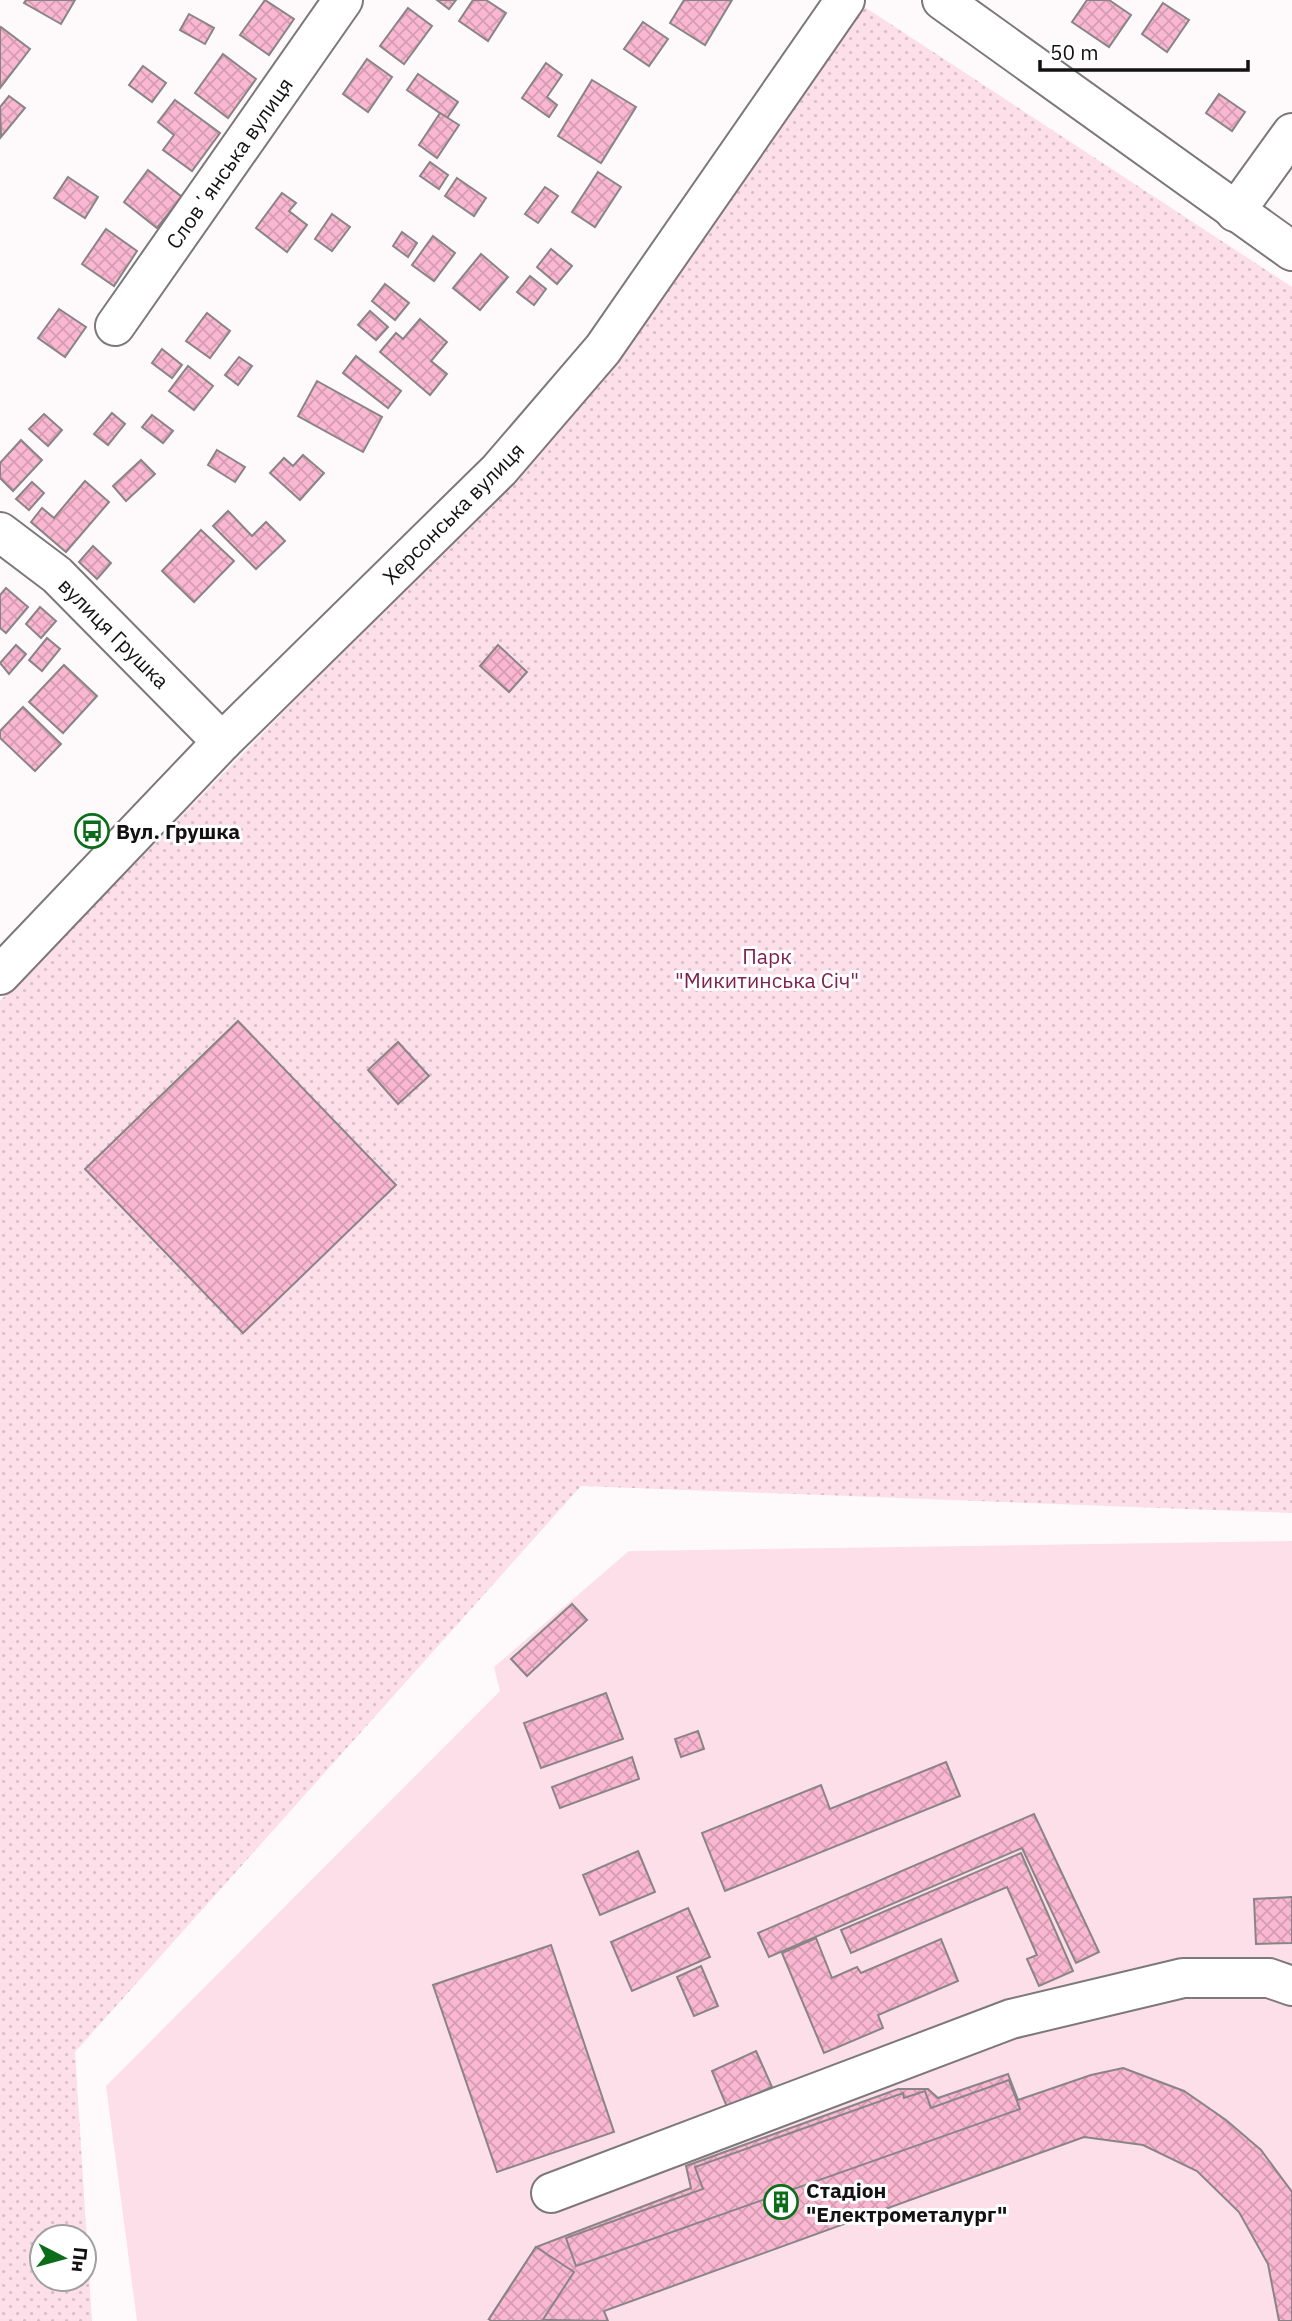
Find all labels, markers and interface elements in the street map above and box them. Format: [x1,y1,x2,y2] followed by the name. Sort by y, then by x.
[1040,28,1248,72] scale bar
[1050,38,1099,66] text: 50 m
[159,72,299,254] street label: Словʼянська вулиця
[376,436,530,590] street label: Херсонська вулиця
[53,572,175,694] street label: вулиця Грушка
[73,812,111,850] bus stop icon: Вул. Грушка
[116,817,240,845] place label: Вул. Грушка
[675,942,859,994] park label: Парк "Микитинська Січ"
[806,2176,1007,2228] place label: Стадіон "Електрометалург"
[762,2183,800,2221] building icon: Стадіон "Електрометалург"
[28,2223,98,2293] north arrow
[67,2246,93,2274] text: Пн

